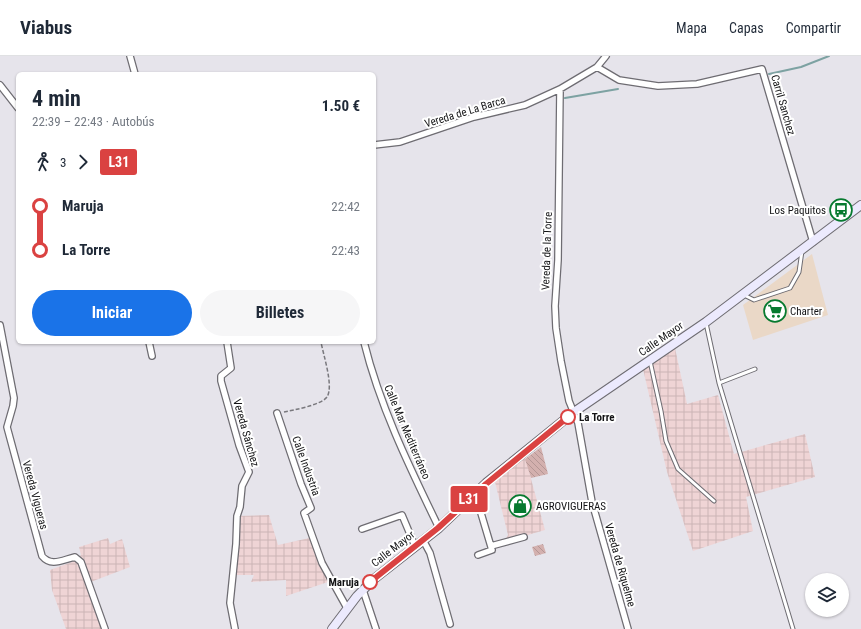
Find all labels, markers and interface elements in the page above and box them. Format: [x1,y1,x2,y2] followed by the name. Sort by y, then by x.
[20,16,72,39] text: Viabus
[676,20,707,36] text: Mapa
[729,20,764,36] text: Capas
[786,20,841,36] text: Compartir
[768,73,798,137] street label: Carril Sanchez
[32,86,81,111] text: 4 min
[423,94,507,130] street label: Vereda de La Barca
[322,97,360,115] text: 1.50 €
[32,114,155,129] text: 22:39 – 22:43 · Autobús
[32,151,54,173] icon: walk
[72,151,94,173] icon: forward
[108,154,129,170] text: L31
[60,155,66,170] text: 3
[62,197,104,215] text: Maruja
[828,197,854,223] bus stop icon: Los Paquitos
[331,199,360,214] text: 22:42
[769,204,826,217] place label: Los Paquitos
[539,212,555,290] street label: Vereda de la Torre
[62,241,110,259] text: La Torre
[331,243,360,258] text: 22:43
[32,290,192,336] button: Iniciar
[200,290,360,336] button: Billetes
[762,298,788,324] supermarket icon: Charter
[790,305,823,318] place label: Charter
[636,319,686,359] street label: Calle Mayor
[381,383,433,482] street label: Calle Mar Mediterráneo
[230,398,262,468] street label: Vereda Sánchez
[560,409,576,425] marker: La Torre
[579,411,614,424] place label: La Torre
[289,434,323,498] street label: Calle Industria
[20,459,50,531] street label: Vereda Vigueras
[446,486,492,512] line badge: L31
[459,491,479,507] text: L31
[507,493,533,519] shop icon: AGROVIGUERAS
[536,500,606,513] place label: AGROVIGUERAS
[602,522,638,608] street label: Vereda de Riquelme
[369,528,418,570] street label: Calle Mayor
[805,573,849,617] map controls
[805,573,849,617] button: layers
[362,574,378,590] marker: Maruja
[329,576,359,589] place label: Maruja

